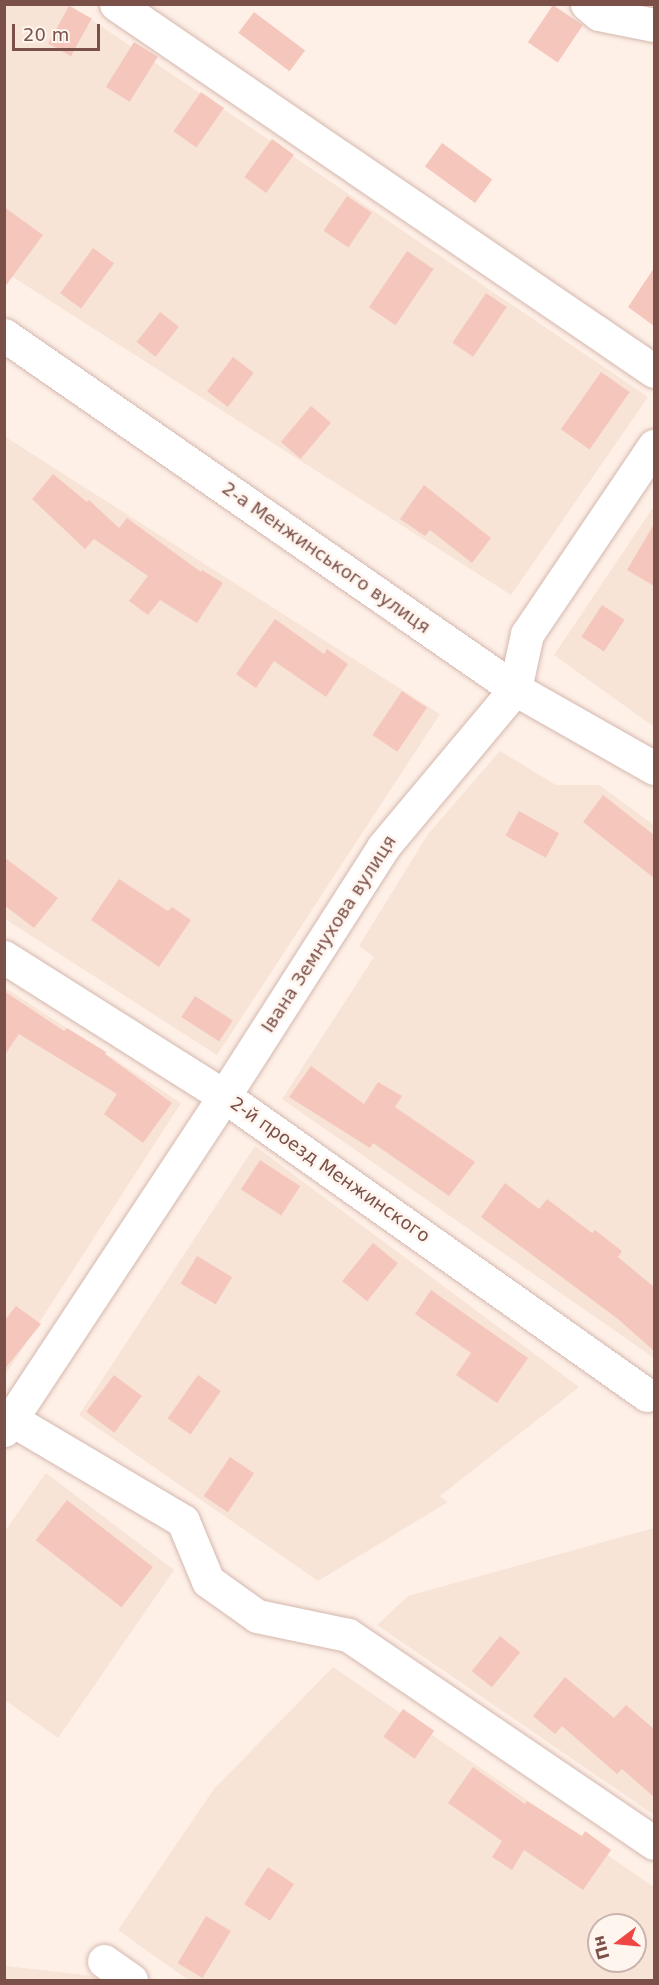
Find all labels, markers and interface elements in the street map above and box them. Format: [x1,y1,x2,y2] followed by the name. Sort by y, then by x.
[15,12,104,50] scale bar
[23,24,69,45] text: 20 m
[218,478,434,638] street label: 2-а Менжинського вулиця
[257,831,401,1037] street label: Івана Земнухова вулиця
[226,1093,434,1247] street label: 2-й проезд Менжинского
[587,1913,647,1973] north arrow
[589,1933,614,1962] text: Пн

